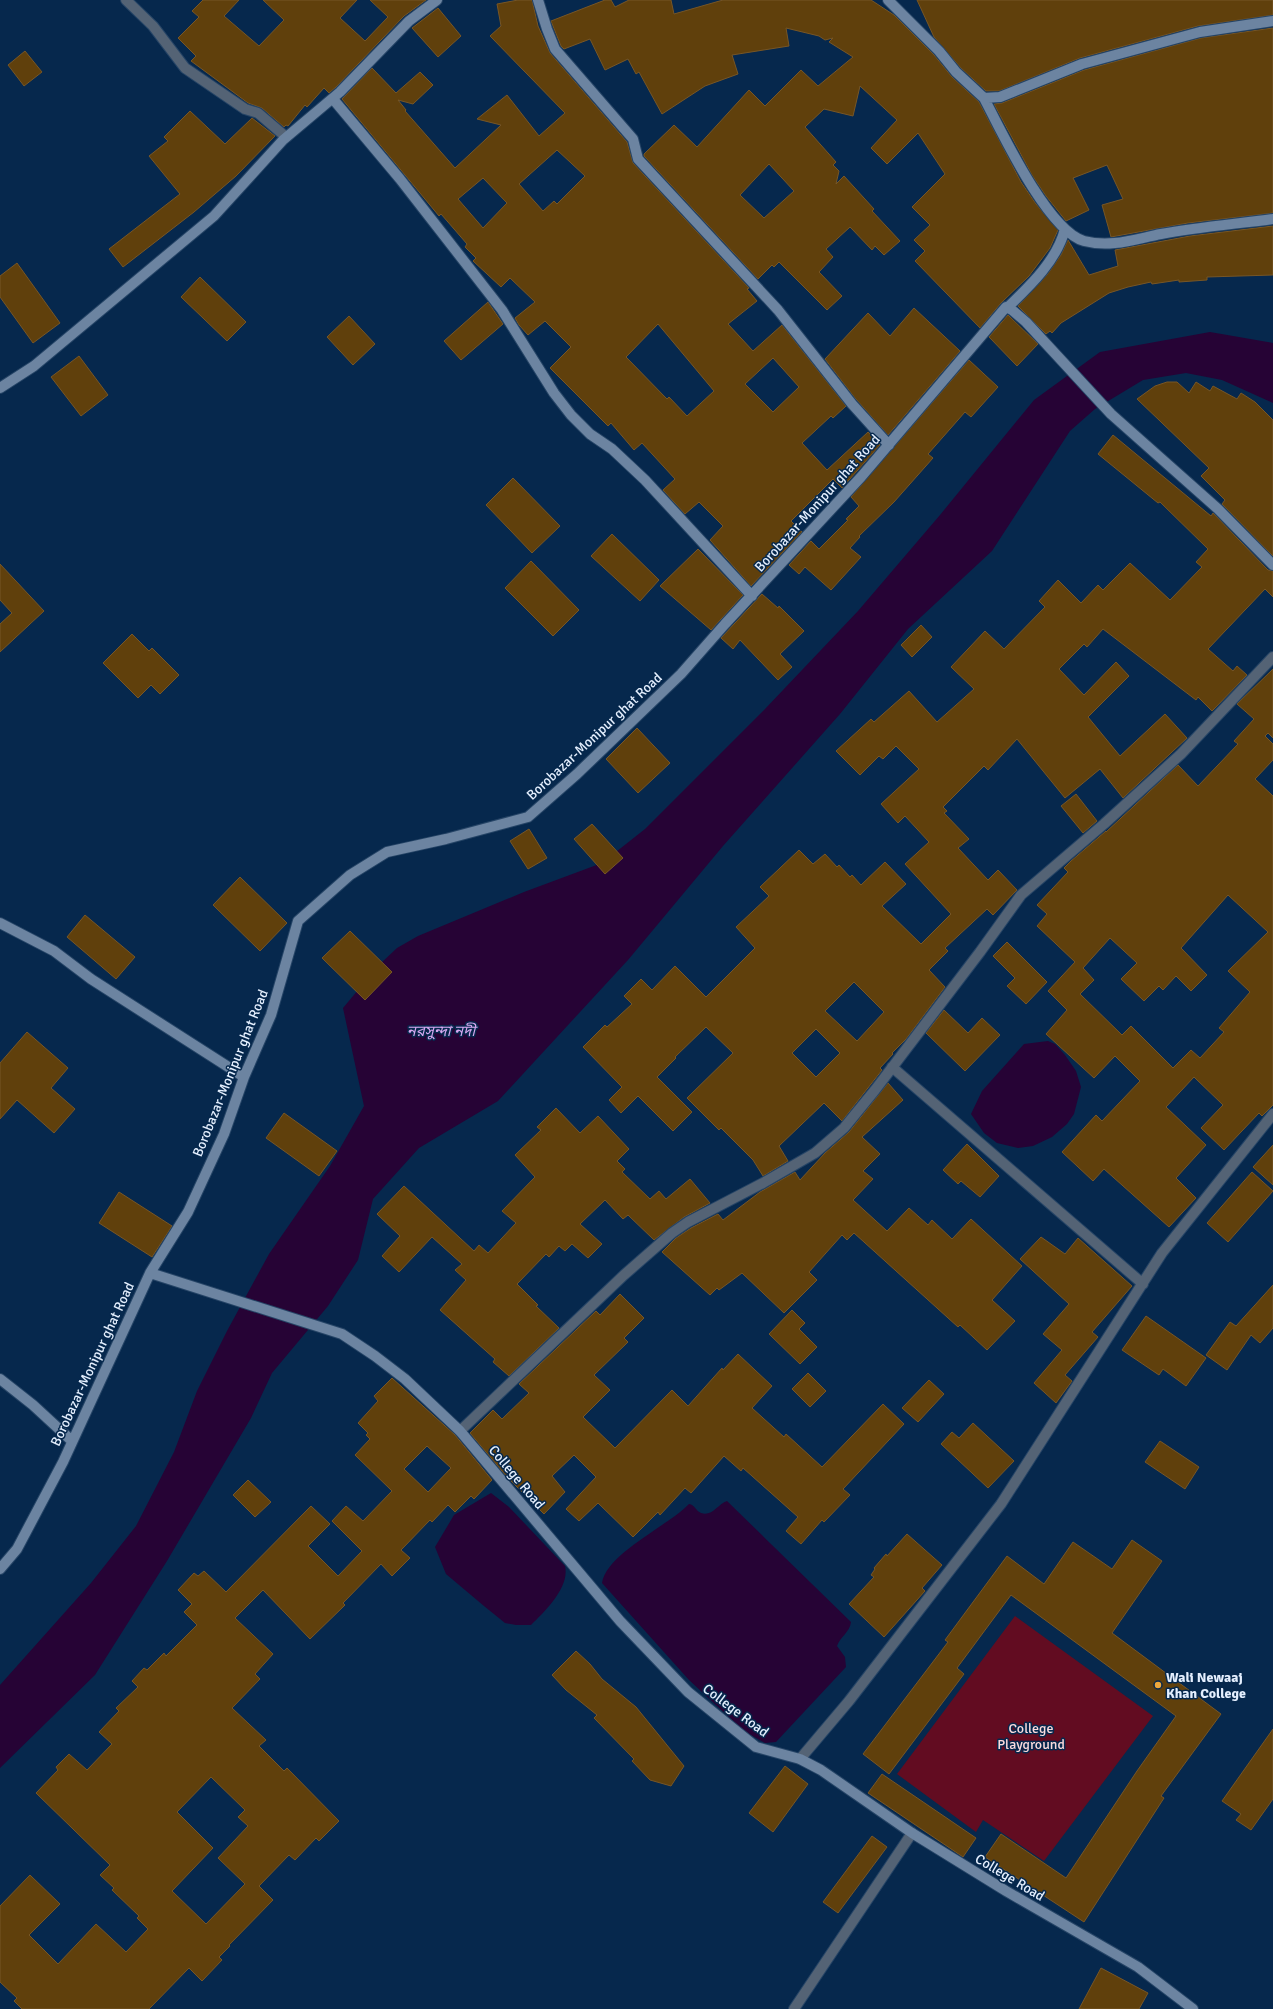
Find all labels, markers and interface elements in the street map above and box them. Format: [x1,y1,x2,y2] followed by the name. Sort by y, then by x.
[751,431,884,576] street label: Borobazar-Monipur ghat Road
[523,669,666,804] street label: Borobazar-Monipur ghat Road
[189,987,272,1159] street label: Borobazar-Monipur ghat Road
[407,1022,478,1040] water label: নরসুন্দা নদী
[47,1279,138,1449] street label: Borobazar-Monipur ghat Road
[485,1442,548,1513] street label: College Road
[1166,1669,1246,1702] place label: Wali Newaaj Khan College
[699,1680,772,1741] street label: College Road
[1153,1680,1163,1690] marker: Wali Newaaj Khan College
[997,1720,1065,1753] park label: College Playground
[972,1850,1048,1905] street label: College Road

